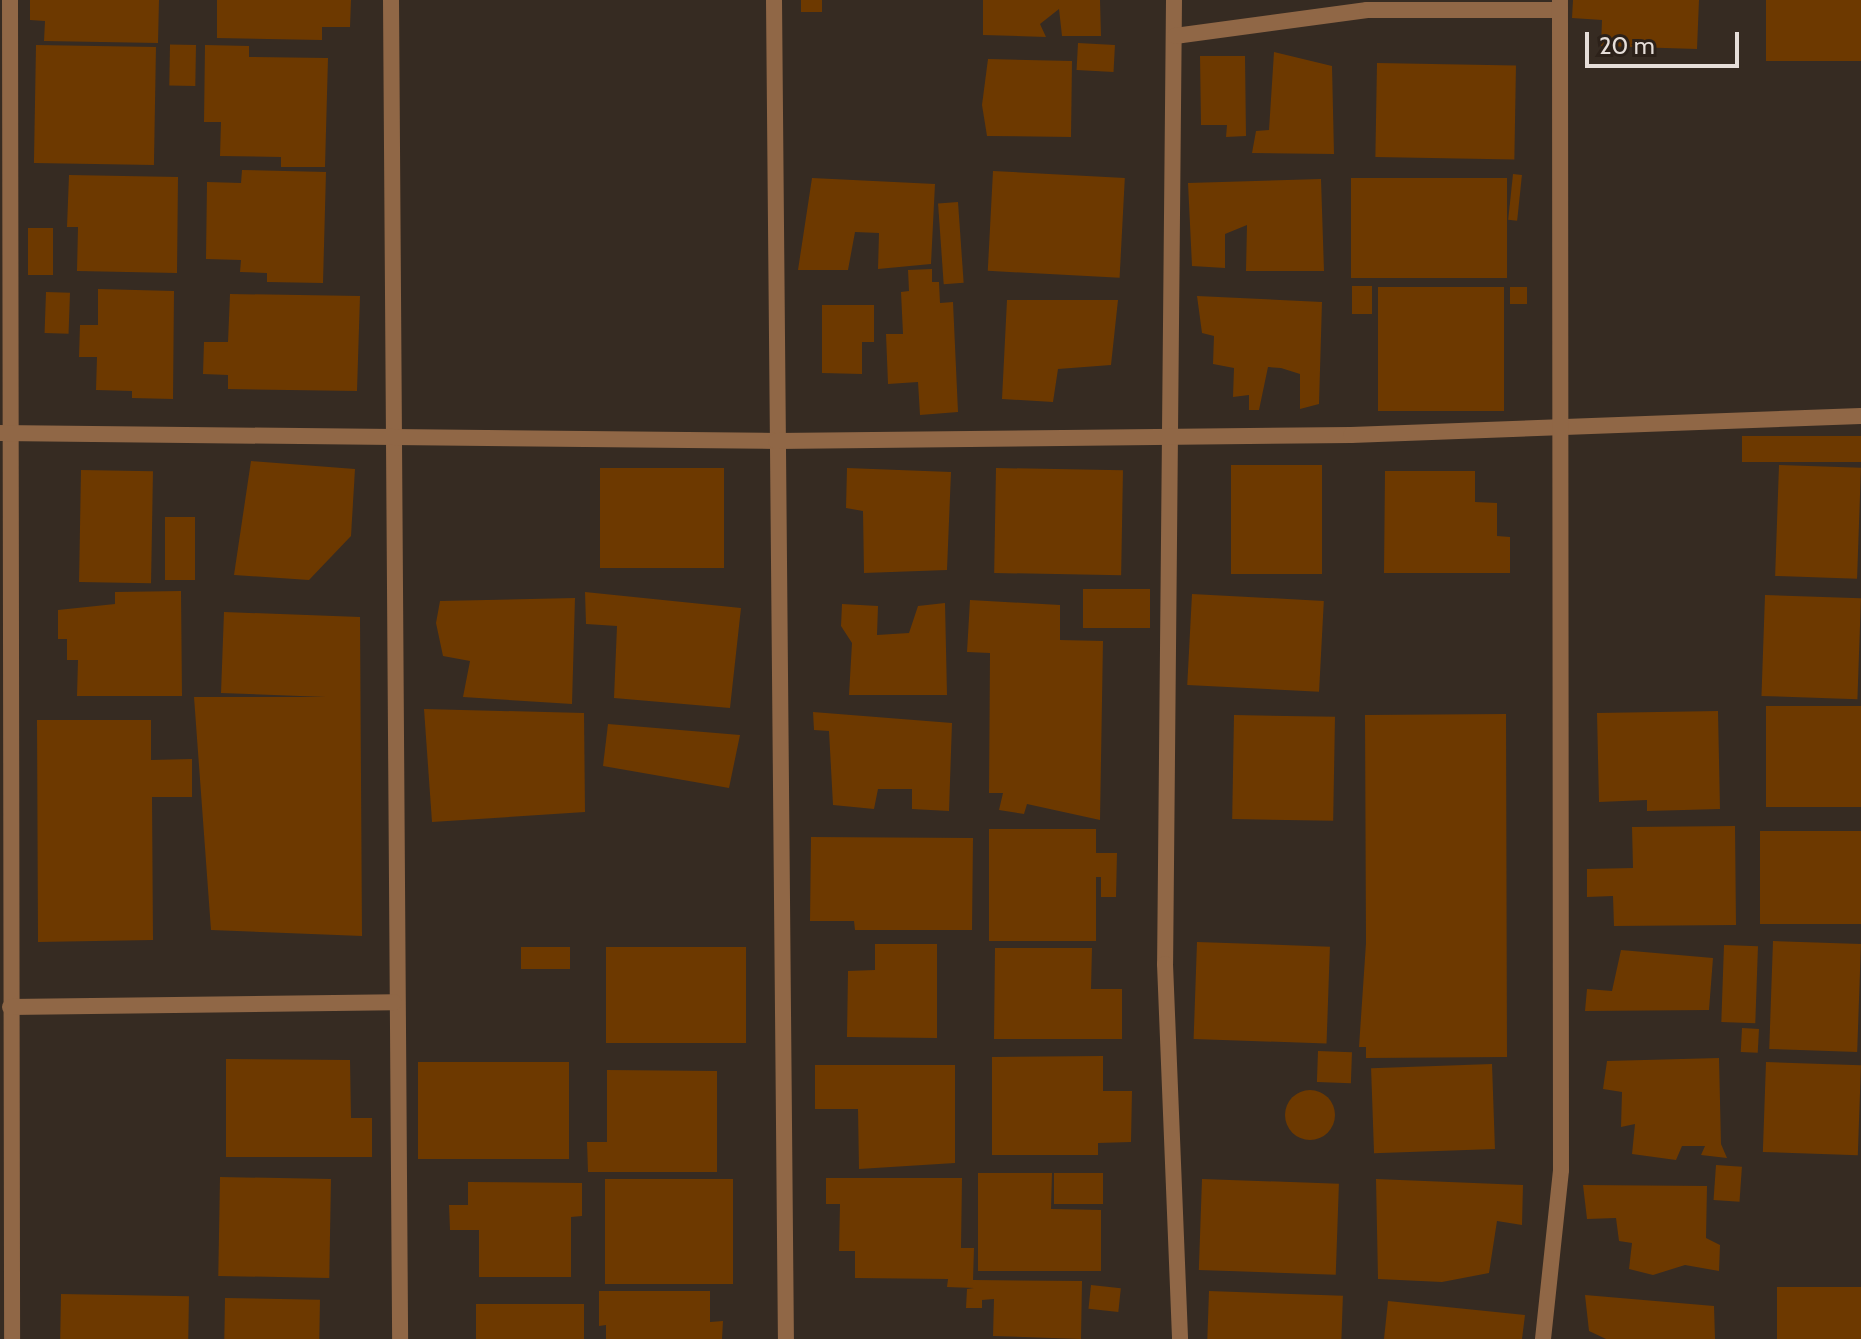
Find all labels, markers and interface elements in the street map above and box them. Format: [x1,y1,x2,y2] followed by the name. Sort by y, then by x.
[1589,16,1743,66] scale bar
[1599,31,1655,60] text: 20 m

